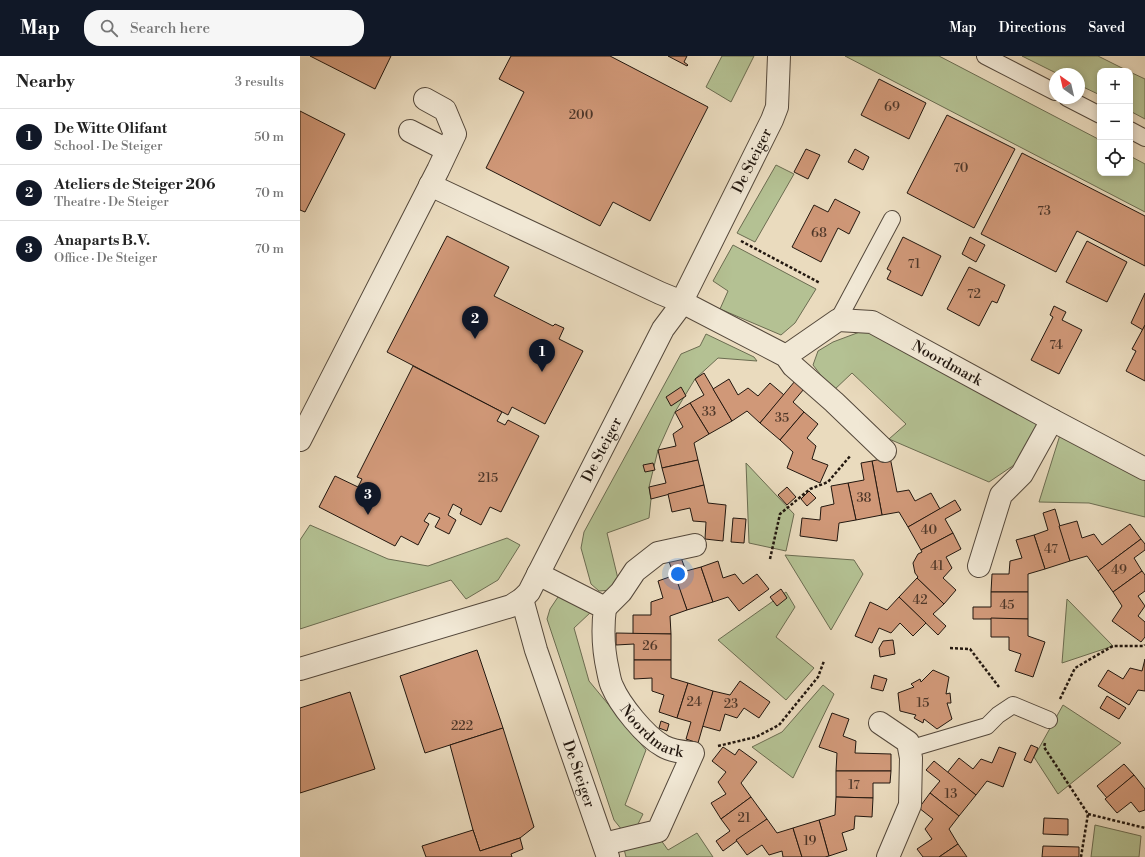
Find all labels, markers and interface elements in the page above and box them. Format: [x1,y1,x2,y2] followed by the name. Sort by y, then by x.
[84,10,364,46] search box
[20,16,60,40] text: Map
[98,17,120,39] icon: search
[130,19,210,38] text: Search here
[949,19,977,37] text: Map
[999,19,1066,37] text: Directions
[1088,19,1125,37] text: Saved
[1049,68,1085,104] north arrow
[1097,68,1133,176] map controls
[1097,68,1133,104] button: +
[16,71,75,93] text: Nearby
[235,74,284,90] text: 3 results
[884,99,900,115] house number: 69
[1097,104,1133,140] button: −
[569,107,594,123] house number: 200
[54,119,167,138] text: De Witte Olifant
[728,124,776,196] street label: De Steiger
[26,129,32,145] text: 1
[254,129,284,145] text: 50 m
[54,138,163,154] text: School · De Steiger
[1097,140,1133,176] button: locate
[954,160,969,176] house number: 70
[54,175,215,194] text: Ateliers de Steiger 206
[25,185,33,201] text: 2
[255,185,284,201] text: 70 m
[54,194,169,210] text: Theatre · De Steiger
[1037,203,1051,219] house number: 73
[811,225,827,241] house number: 68
[54,231,150,250] text: Anaparts B.V.
[25,241,33,257] text: 3
[255,241,284,257] text: 70 m
[54,250,157,266] text: Office · De Steiger
[908,256,921,272] house number: 71
[967,286,981,302] house number: 72
[462,306,488,339] pin: 2
[909,336,987,390] street label: Noordmark
[1049,337,1063,353] house number: 74
[529,339,555,372] pin: 1
[702,404,716,420] house number: 33
[775,410,789,426] house number: 35
[577,413,626,485] street label: De Steiger
[478,470,498,486] house number: 215
[355,482,381,515] pin: 3
[856,490,872,506] house number: 38
[921,522,938,538] house number: 40
[1044,541,1058,557] house number: 47
[930,558,944,574] house number: 41
[1111,562,1127,578] house number: 49
[668,564,688,584] your location
[912,592,928,608] house number: 42
[1000,597,1014,613] house number: 45
[642,638,658,654] house number: 26
[686,694,702,710] house number: 24
[917,695,929,711] house number: 15
[724,696,738,712] house number: 23
[616,700,686,762] street label: Noordmark
[451,718,473,734] house number: 222
[559,737,600,811] street label: De Steiger
[848,777,860,793] house number: 17
[945,786,957,802] house number: 13
[737,810,751,826] house number: 21
[803,833,817,849] house number: 19

